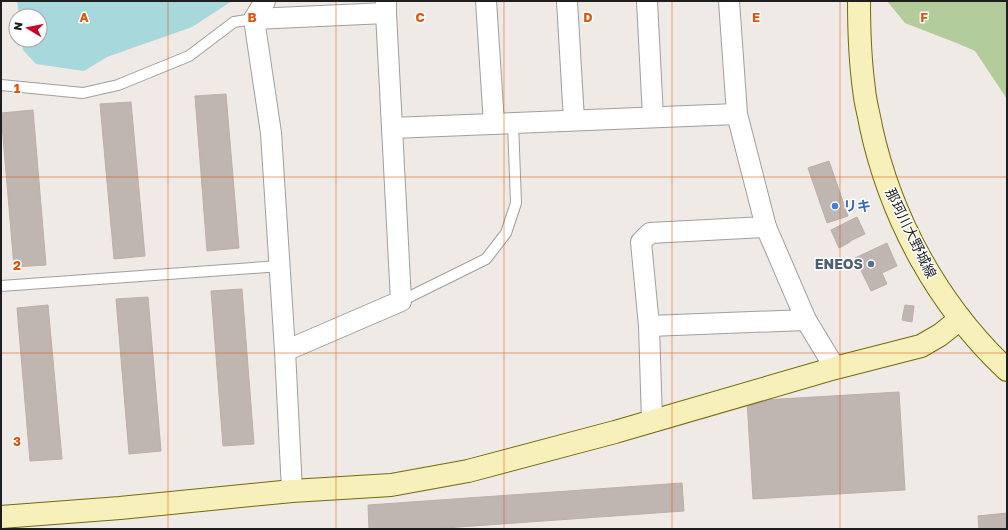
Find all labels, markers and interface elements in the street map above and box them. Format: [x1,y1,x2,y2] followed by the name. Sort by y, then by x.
[8,8,48,48] north arrow
[79,9,89,25] text: A
[247,9,257,25] text: B
[415,9,425,25] text: C
[583,9,593,25] text: D
[752,9,760,25] text: E
[920,9,928,25] text: F
[11,21,25,31] text: N
[14,80,21,96] text: 1
[882,185,941,281] street label: 那珂川大野城線
[843,197,871,214] place label: リキ
[830,201,840,211] marker: リキ
[815,255,863,272] place label: ENEOS
[13,257,21,273] text: 2
[866,259,876,269] marker: ENEOS
[13,433,21,449] text: 3

